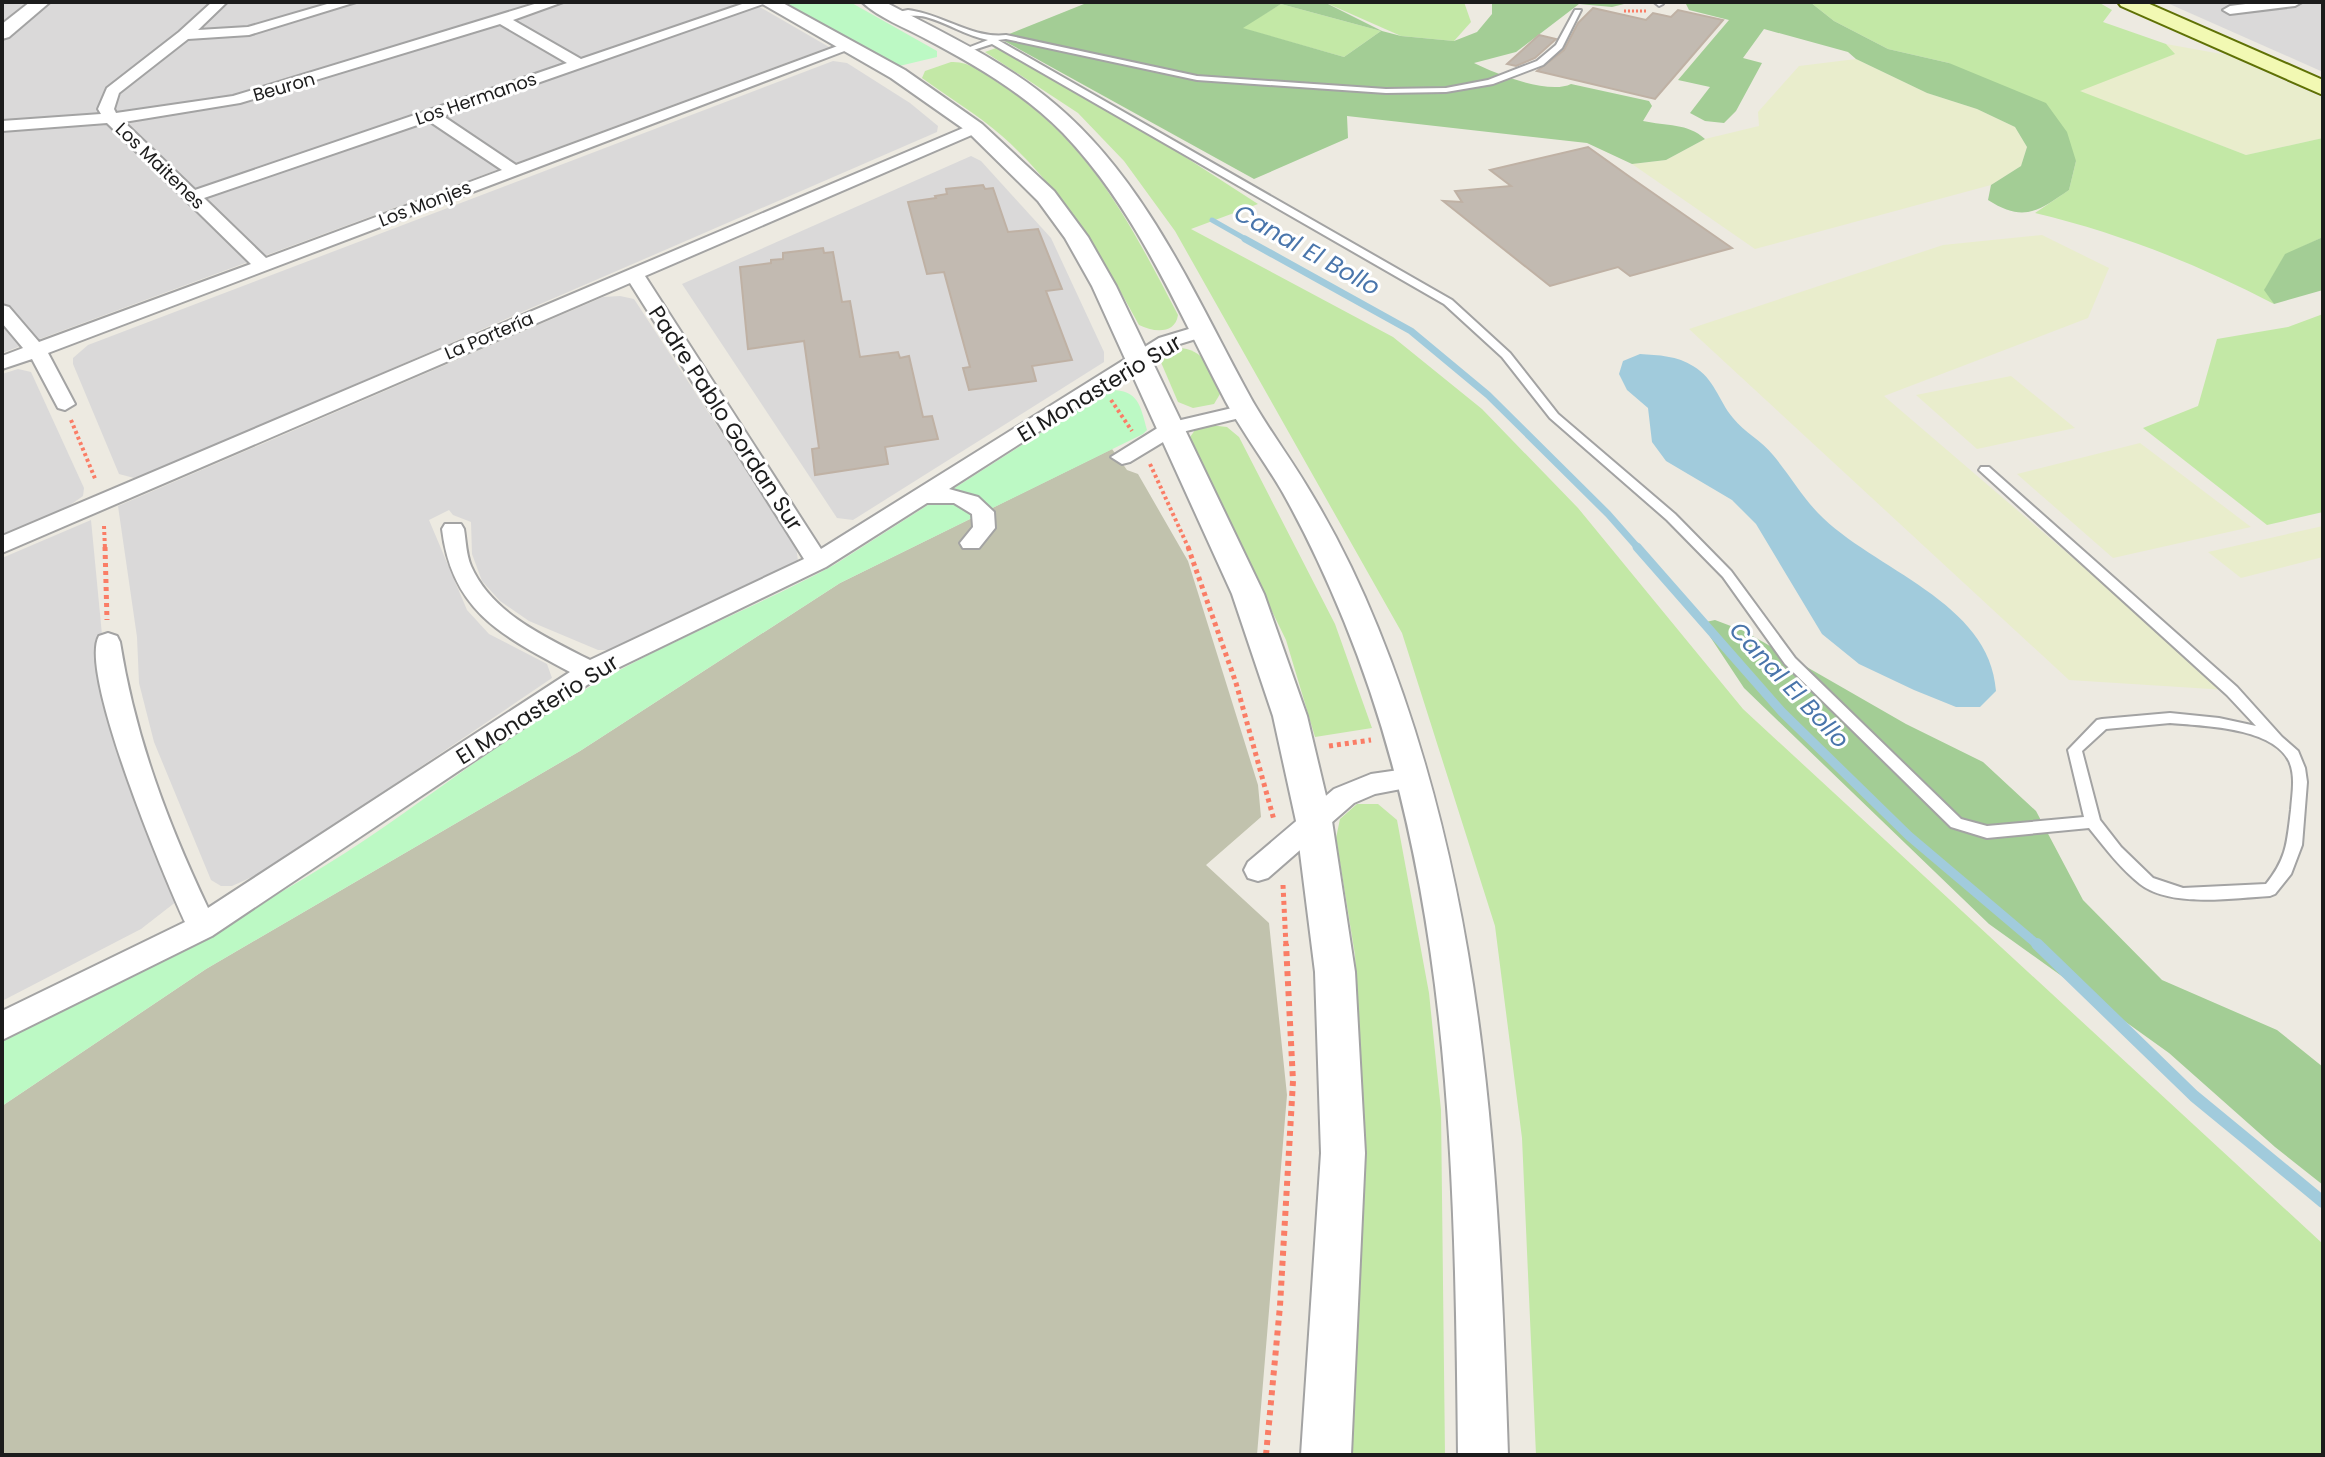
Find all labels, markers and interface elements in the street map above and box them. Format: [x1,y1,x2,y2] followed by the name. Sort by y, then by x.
[250,66,318,107] street label: Beuron
[412,66,540,131] street label: Los Hermanos
[110,117,211,215] street label: Los Maitenes
[375,174,475,233] street label: Los Monjes
[1228,196,1386,303] water label: Canal El Bollo
[641,300,810,537] street label: Padre Pablo Gordan Sur
[440,306,537,365] street label: La Portería
[1011,327,1187,450] street label: El Monasterio Sur
[1722,614,1857,755] water label: Canal El Bollo
[450,647,625,772] street label: El Monasterio Sur

